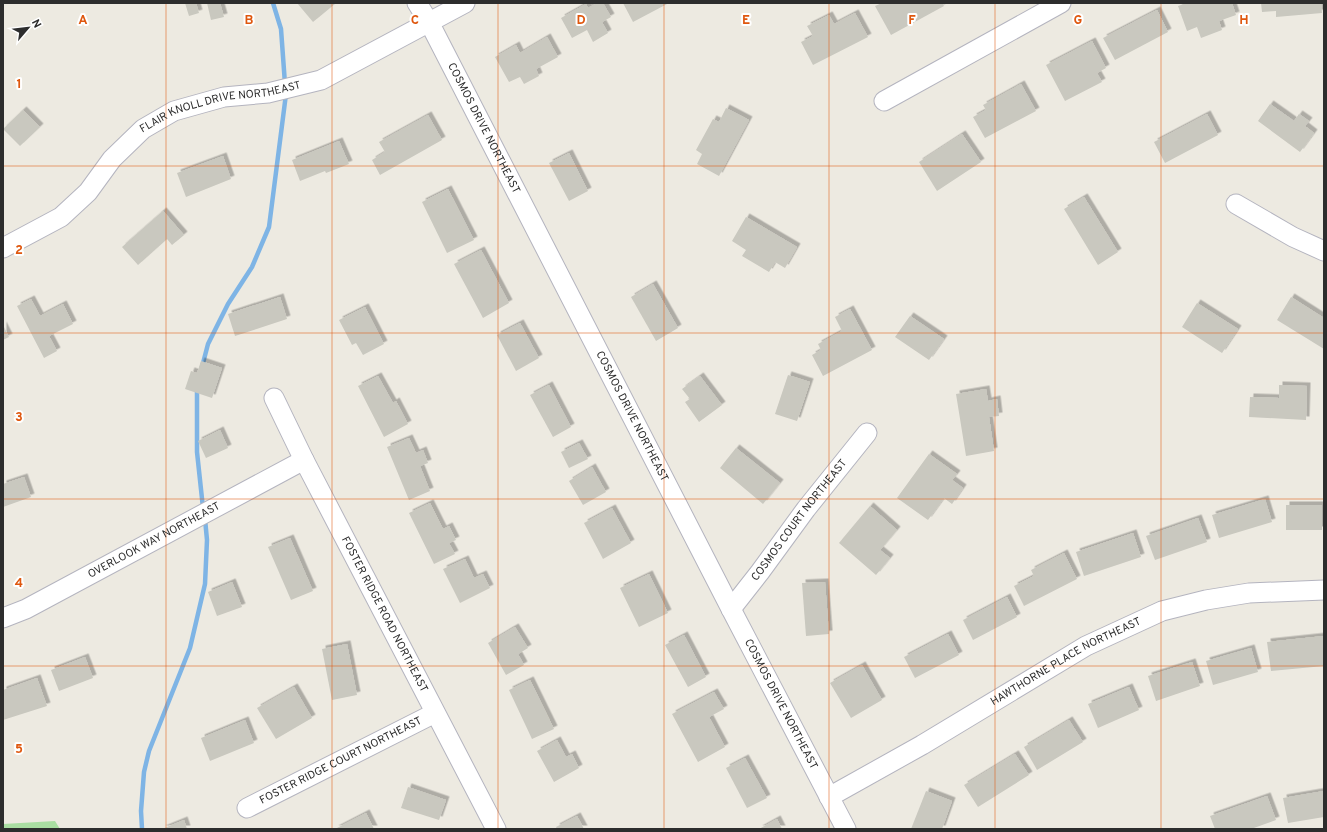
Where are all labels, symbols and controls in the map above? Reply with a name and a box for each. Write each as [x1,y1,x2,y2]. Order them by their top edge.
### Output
north arrow [8,8,48,48]
text: A [78,13,88,29]
text: B [245,13,254,29]
text: C [411,13,419,29]
text: D [576,13,586,29]
text: E [742,13,750,29]
text: F [908,13,916,29]
text: G [1074,13,1083,29]
text: H [1239,13,1249,29]
text: N [28,17,44,31]
street label: COSMOS DRIVE NORTHEAST [444,61,523,196]
text: 1 [16,77,22,93]
street label: FLAIR KNOLL DRIVE NORTHEAST [137,78,302,136]
text: 2 [15,243,23,259]
street label: COSMOS DRIVE NORTHEAST [592,349,671,484]
text: 3 [15,410,23,426]
street label: COSMOS COURT NORTHEAST [749,457,850,584]
street label: OVERLOOK WAY NORTHEAST [85,499,223,582]
street label: FOSTER RIDGE ROAD NORTHEAST [338,534,431,695]
text: 4 [15,576,23,592]
street label: HAWTHORNE PLACE NORTHEAST [988,615,1143,709]
street label: COSMOS DRIVE NORTHEAST [741,637,821,772]
street label: FOSTER RIDGE COURT NORTHEAST [257,714,424,807]
text: 5 [15,742,23,758]

